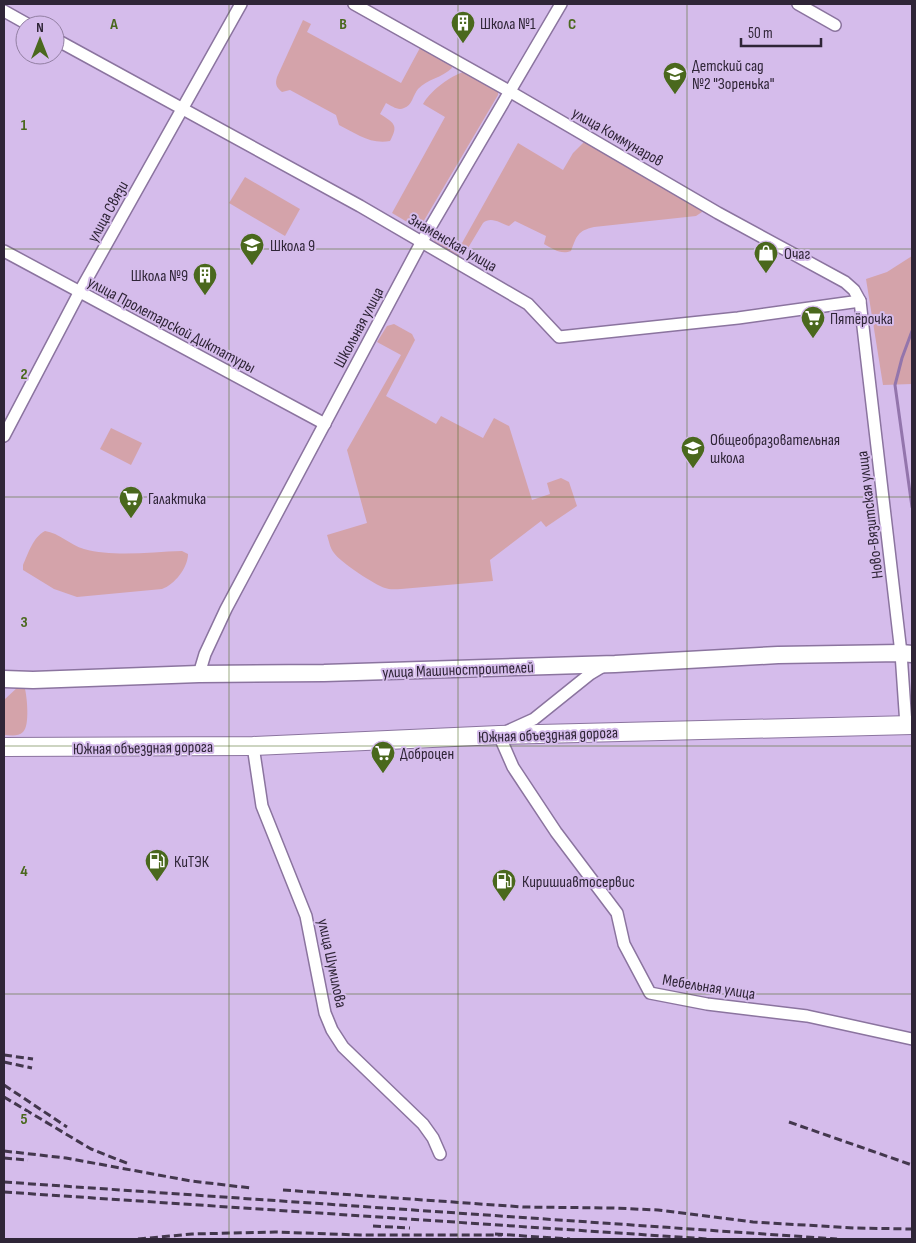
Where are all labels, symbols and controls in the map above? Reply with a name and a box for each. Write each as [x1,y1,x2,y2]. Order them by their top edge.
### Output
building icon: Школа №1 [450,10,476,44]
north arrow [15,15,65,65]
text: A [109,15,118,34]
text: B [339,15,347,34]
place label: Школа №1 [480,15,536,34]
text: C [568,15,576,34]
scale bar [741,15,821,47]
text: N [36,19,44,36]
text: 50 m [748,24,773,43]
place label: Детский сад №2 "Зоренька" [692,57,774,94]
school or university icon: Детский сад №2 "Зоренька" [662,61,688,95]
street label: улица Коммунаров [568,104,666,171]
text: 1 [21,116,28,135]
street label: улица Связи [84,178,133,246]
street label: Знаменская улица [404,210,500,276]
school or university icon: Школа 9 [239,232,265,266]
place label: Школа 9 [270,237,315,256]
shop icon: Очаг [753,240,779,274]
place label: Очаг [784,245,810,264]
building icon: Школа №9 [192,262,218,296]
place label: Школа №9 [131,267,188,286]
street label: улица Пролетарской Диктатуры [84,273,258,378]
street label: Школьная улица [330,284,388,371]
supermarket icon: Пятёрочка [800,305,826,339]
place label: Пятёрочка [830,310,893,329]
text: 2 [20,365,28,384]
place label: Общеобразовательная школа [710,431,840,468]
school or university icon: Общеобразовательная школа [680,435,706,469]
street label: Ново-Вязитская улица [853,450,888,580]
supermarket icon: Галактика [118,485,144,519]
place label: Галактика [148,490,206,509]
text: 3 [20,613,28,632]
street label: улица Машиностроителей [382,658,534,683]
street label: Южная объездная дорога [478,724,618,747]
street label: Южная объездная дорога [73,738,213,759]
supermarket icon: Доброцен [370,740,396,774]
place label: Доброцен [400,745,454,764]
fuel station icon: КиТЭК [144,848,170,882]
place label: КиТЭК [174,853,210,872]
text: 4 [20,862,28,881]
fuel station icon: Киришиавтосервис [491,868,517,902]
place label: Киришиавтосервис [522,873,635,892]
street label: улица Шумилова [313,917,350,1010]
street label: Мебельная улица [661,971,757,1004]
text: 5 [20,1110,28,1129]

